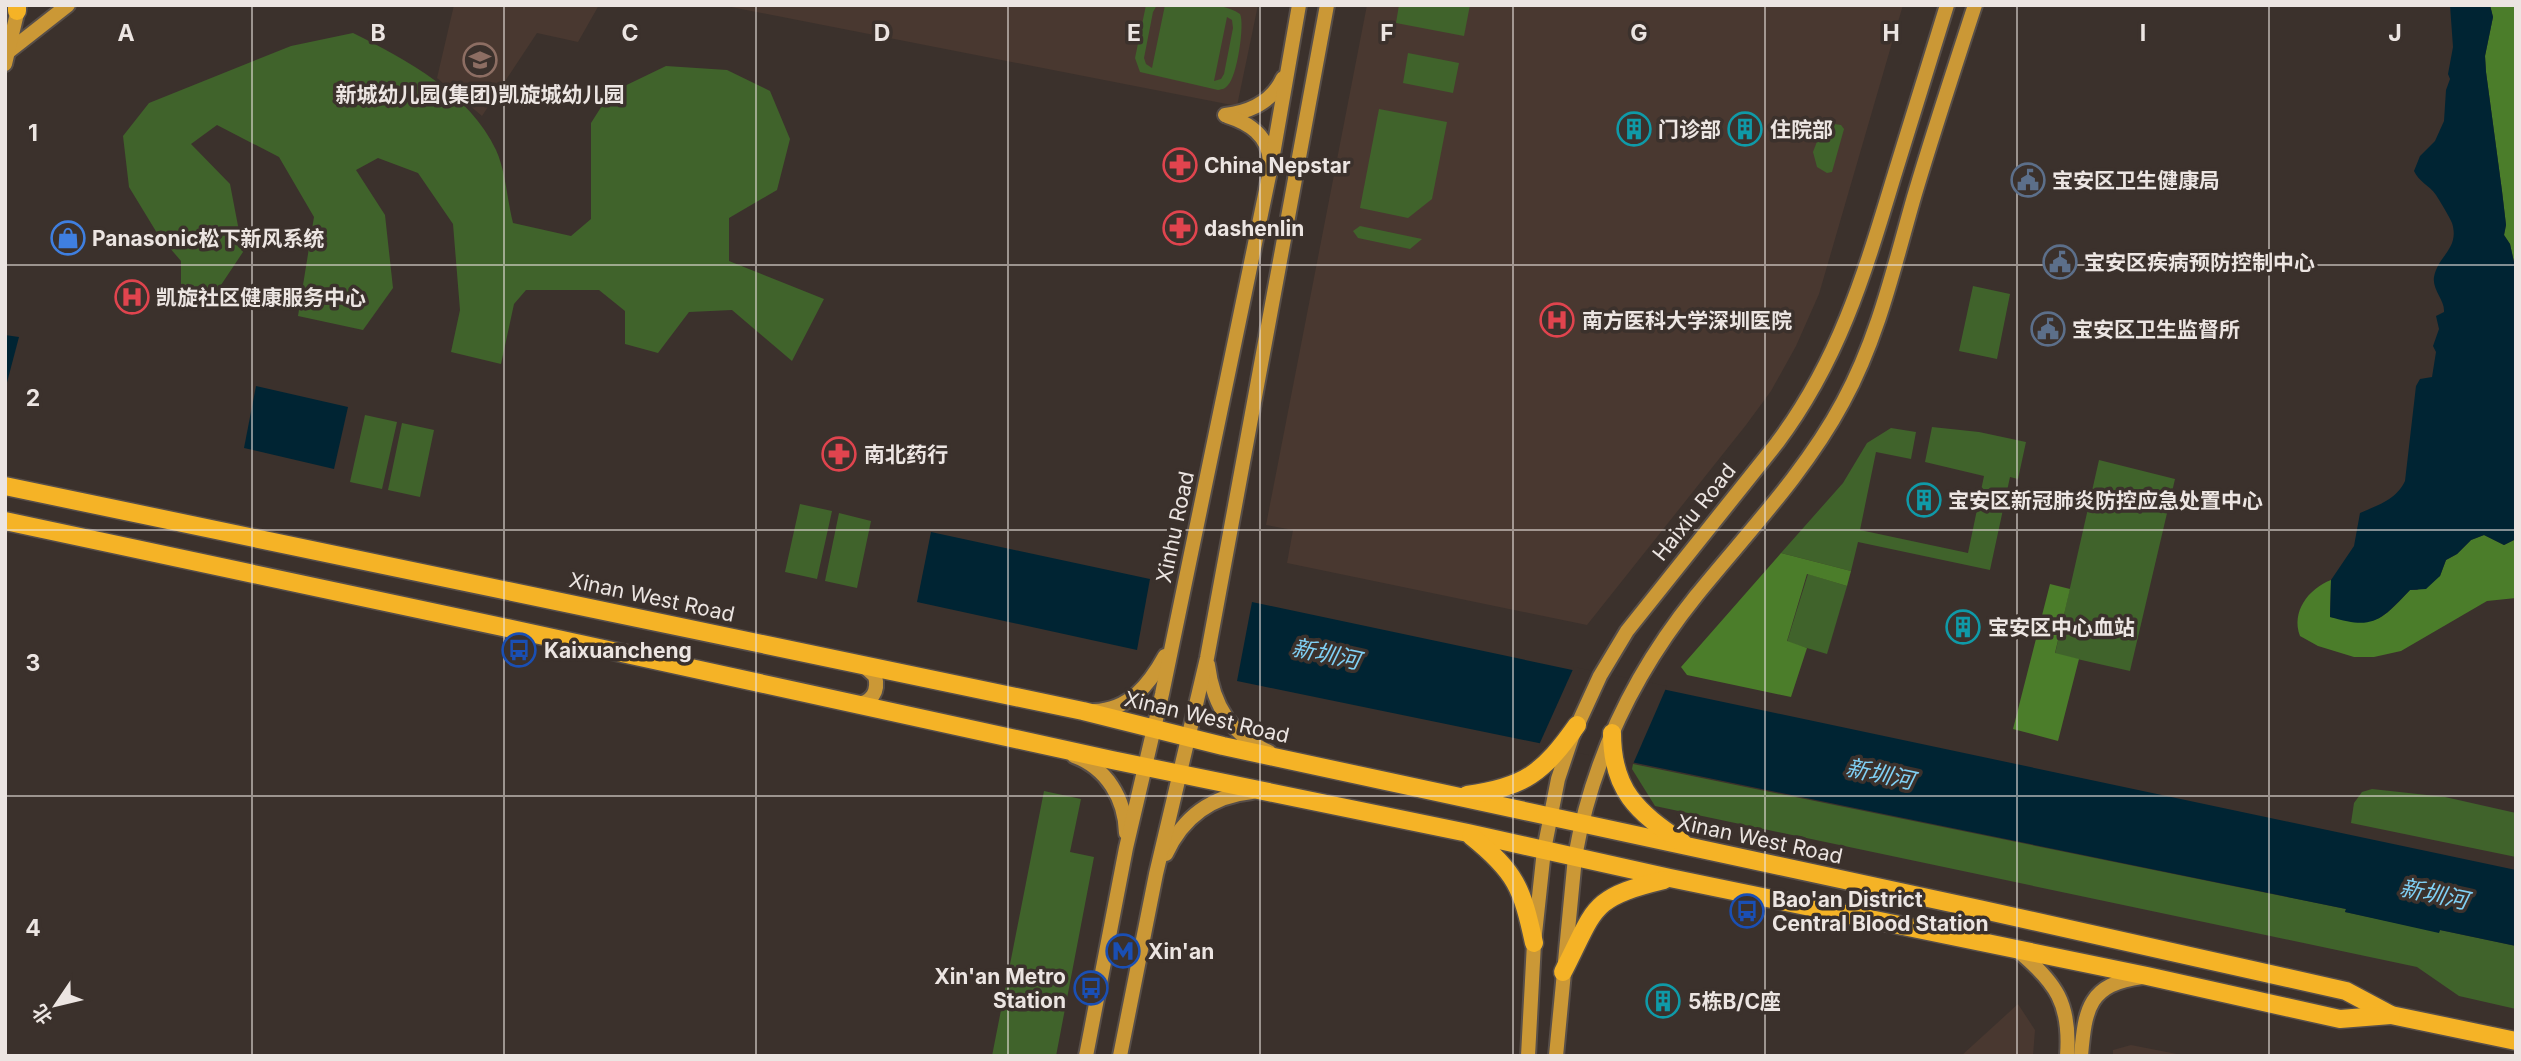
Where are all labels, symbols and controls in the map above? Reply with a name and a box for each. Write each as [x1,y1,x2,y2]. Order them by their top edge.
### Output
text: A [117,19,135,47]
text: B [370,19,386,47]
text: C [621,19,639,47]
text: D [874,19,890,47]
text: E [1127,19,1141,47]
text: F [1380,19,1394,47]
text: G [1630,19,1648,47]
text: H [1882,19,1900,47]
text: I [2140,19,2146,47]
text: J [2388,19,2402,47]
school or university icon: 新城幼儿园(集团)凯旋城幼儿园 [461,41,499,79]
place label: 新城幼儿园(集团)凯旋城幼儿园 [336,82,624,107]
building icon: 门诊部 [1615,110,1653,148]
building icon: 住院部 [1726,110,1764,148]
place label: 门诊部 [1658,117,1721,142]
place label: 住院部 [1770,117,1833,142]
text: 1 [28,119,38,147]
pharmacy icon: China Nepstar [1161,146,1199,184]
place label: China Nepstar [1204,153,1351,178]
public building icon: 宝安区卫生健康局 [2009,161,2047,199]
place label: 宝安区卫生健康局 [2052,168,2220,193]
pharmacy icon: dashenlin [1161,209,1199,247]
place label: dashenlin [1204,216,1304,241]
shop icon: Panasonic松下新风系统 [49,219,87,257]
place label: Panasonic松下新风系统 [92,226,325,251]
public building icon: 宝安区疾病预防控制中心 [2041,243,2079,281]
place label: 宝安区疾病预防控制中心 [2084,250,2315,275]
hospital icon: 凯旋社区健康服务中心 [113,278,151,316]
place label: 凯旋社区健康服务中心 [156,285,366,310]
hospital icon: 南方医科大学深圳医院 [1538,301,1576,339]
place label: 南方医科大学深圳医院 [1582,308,1792,333]
public building icon: 宝安区卫生监督所 [2029,310,2067,348]
place label: 宝安区卫生监督所 [2072,317,2240,342]
text: 2 [26,384,40,412]
pharmacy icon: 南北药行 [820,435,858,473]
place label: 南北药行 [864,442,948,467]
street label: Haixiu Road [1647,458,1741,566]
street label: Xinhu Road [1151,469,1199,585]
building icon: 宝安区新冠肺炎防控应急处置中心 [1905,481,1943,519]
place label: 宝安区新冠肺炎防控应急处置中心 [1948,488,2263,513]
street label: Xinan West Road [567,567,737,627]
building icon: 宝安区中心血站 [1944,608,1982,646]
place label: 宝安区中心血站 [1988,615,2135,640]
bus stop icon: Kaixuancheng [500,631,538,669]
water label: 新圳河 [1289,633,1367,676]
place label: Kaixuancheng [544,638,692,663]
text: 3 [26,649,40,677]
street label: Xinan West Road [1122,686,1292,748]
water label: 新圳河 [1843,753,1921,796]
street label: Xinan West Road [1675,809,1845,869]
water label: 新圳河 [2397,873,2475,916]
place label: Bao'an District Central Blood Station [1772,887,1989,936]
bus stop icon: Bao'an District Central Blood Station [1728,892,1766,930]
text: 4 [25,914,41,942]
metro station icon: Xin'an [1104,932,1142,970]
place label: Xin'an [1148,939,1214,964]
place label: Xin'an Metro Station [934,964,1066,1013]
bus stop icon: Xin'an Metro Station [1072,969,1110,1007]
north arrow [21,970,91,1040]
building icon: 5栋B/C座 [1644,982,1682,1020]
place label: 5栋B/C座 [1688,989,1781,1014]
text: 北 [28,1000,57,1029]

